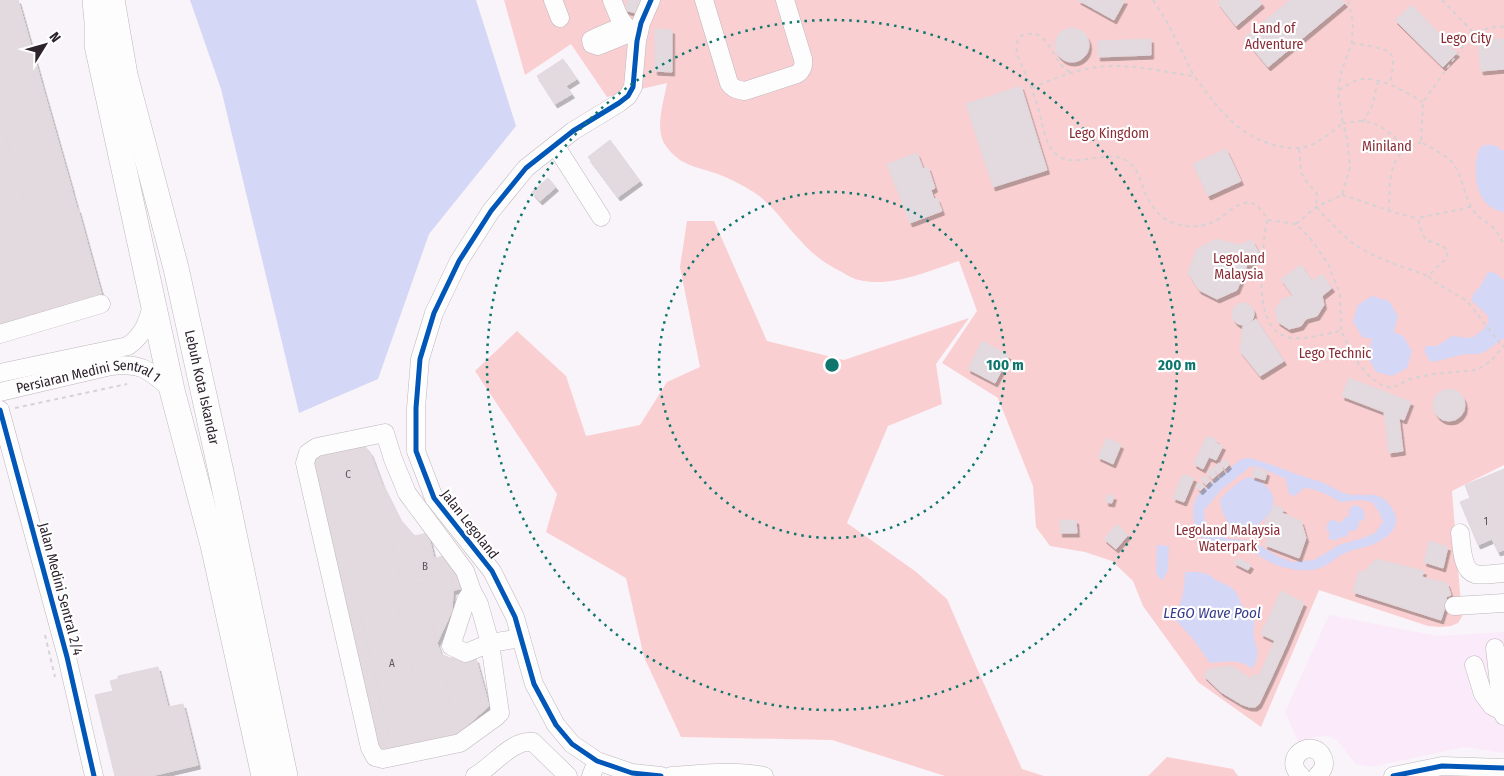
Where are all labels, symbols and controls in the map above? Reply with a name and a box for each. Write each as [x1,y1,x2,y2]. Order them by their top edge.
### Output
north arrow [20,20,70,70]
park label: Land of Adventure [1245,20,1303,53]
text: N [46,29,64,46]
park label: Lego City [1440,30,1492,47]
park label: Lego Kingdom [1069,125,1149,142]
park label: Miniland [1362,138,1412,155]
park label: Legoland Malaysia [1213,250,1265,283]
street label: Lebuh Kota Iskandar [181,328,223,447]
park label: Lego Technic [1299,345,1371,362]
centre of rings [823,356,841,374]
text: 100 m [986,356,1024,374]
text: 200 m [1157,356,1196,374]
street label: Persiaran Medini Sentral 1 [14,357,164,397]
house number: C [345,468,351,481]
street label: Jalan Legoland [437,486,502,562]
house number: 1 [1484,515,1488,528]
street label: Jalan Medini Sentral 2/4 [35,521,86,657]
park label: Legoland Malaysia Waterpark [1176,522,1280,555]
house number: B [422,560,428,573]
water label: LEGO Wave Pool [1163,604,1261,622]
house number: A [389,657,395,670]

